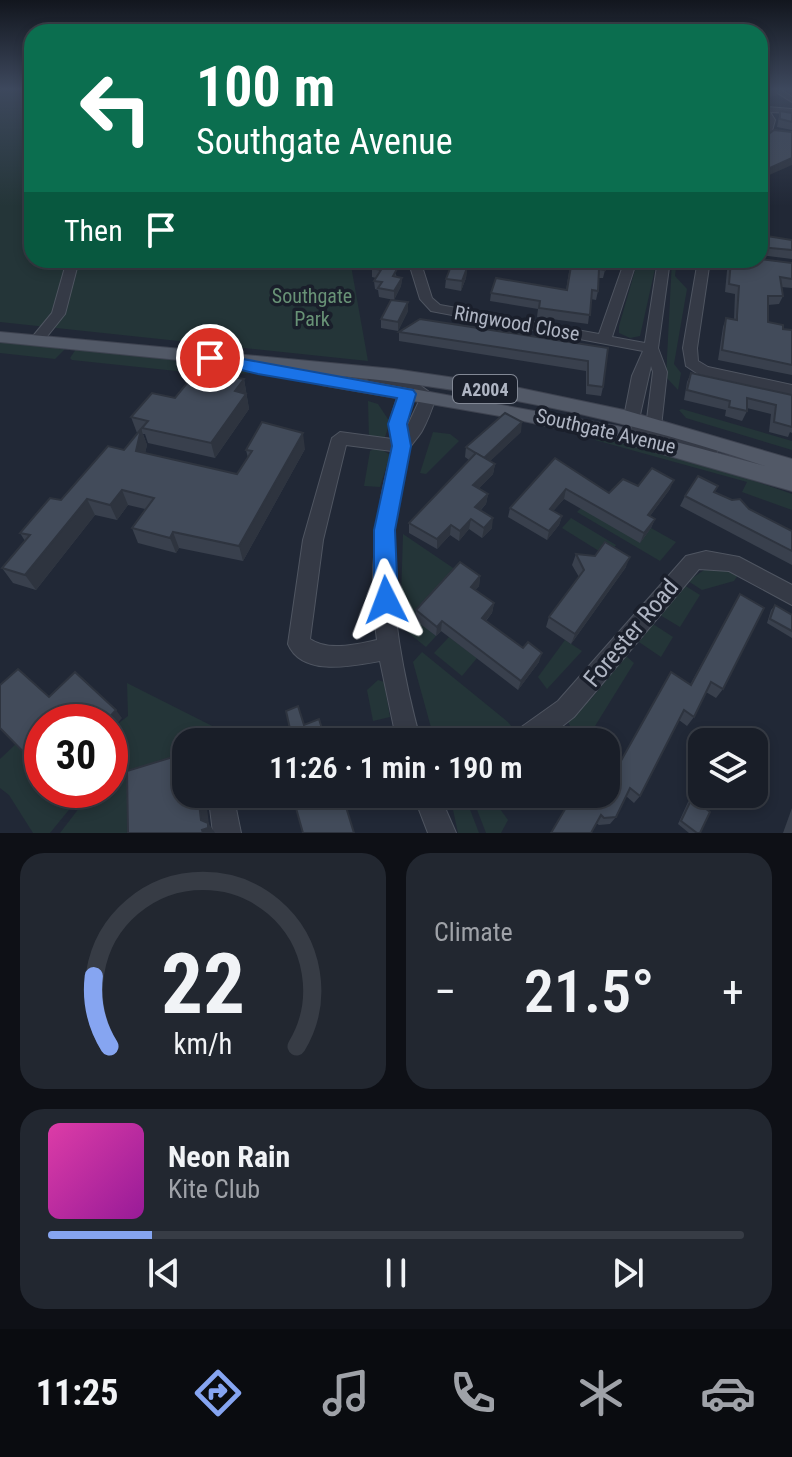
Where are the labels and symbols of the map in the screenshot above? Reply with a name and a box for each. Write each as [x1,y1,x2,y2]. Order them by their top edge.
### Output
park label: Southgate Park [272,284,352,331]
street label: Ringwood Close [452,300,582,346]
pin [176,324,244,392]
road number: A2004 [453,375,517,403]
street label: Southgate Avenue [534,403,678,459]
position arrow [344,558,428,642]
street label: Forester Road [578,573,684,693]
speed limit sign: 30 [24,704,128,808]

